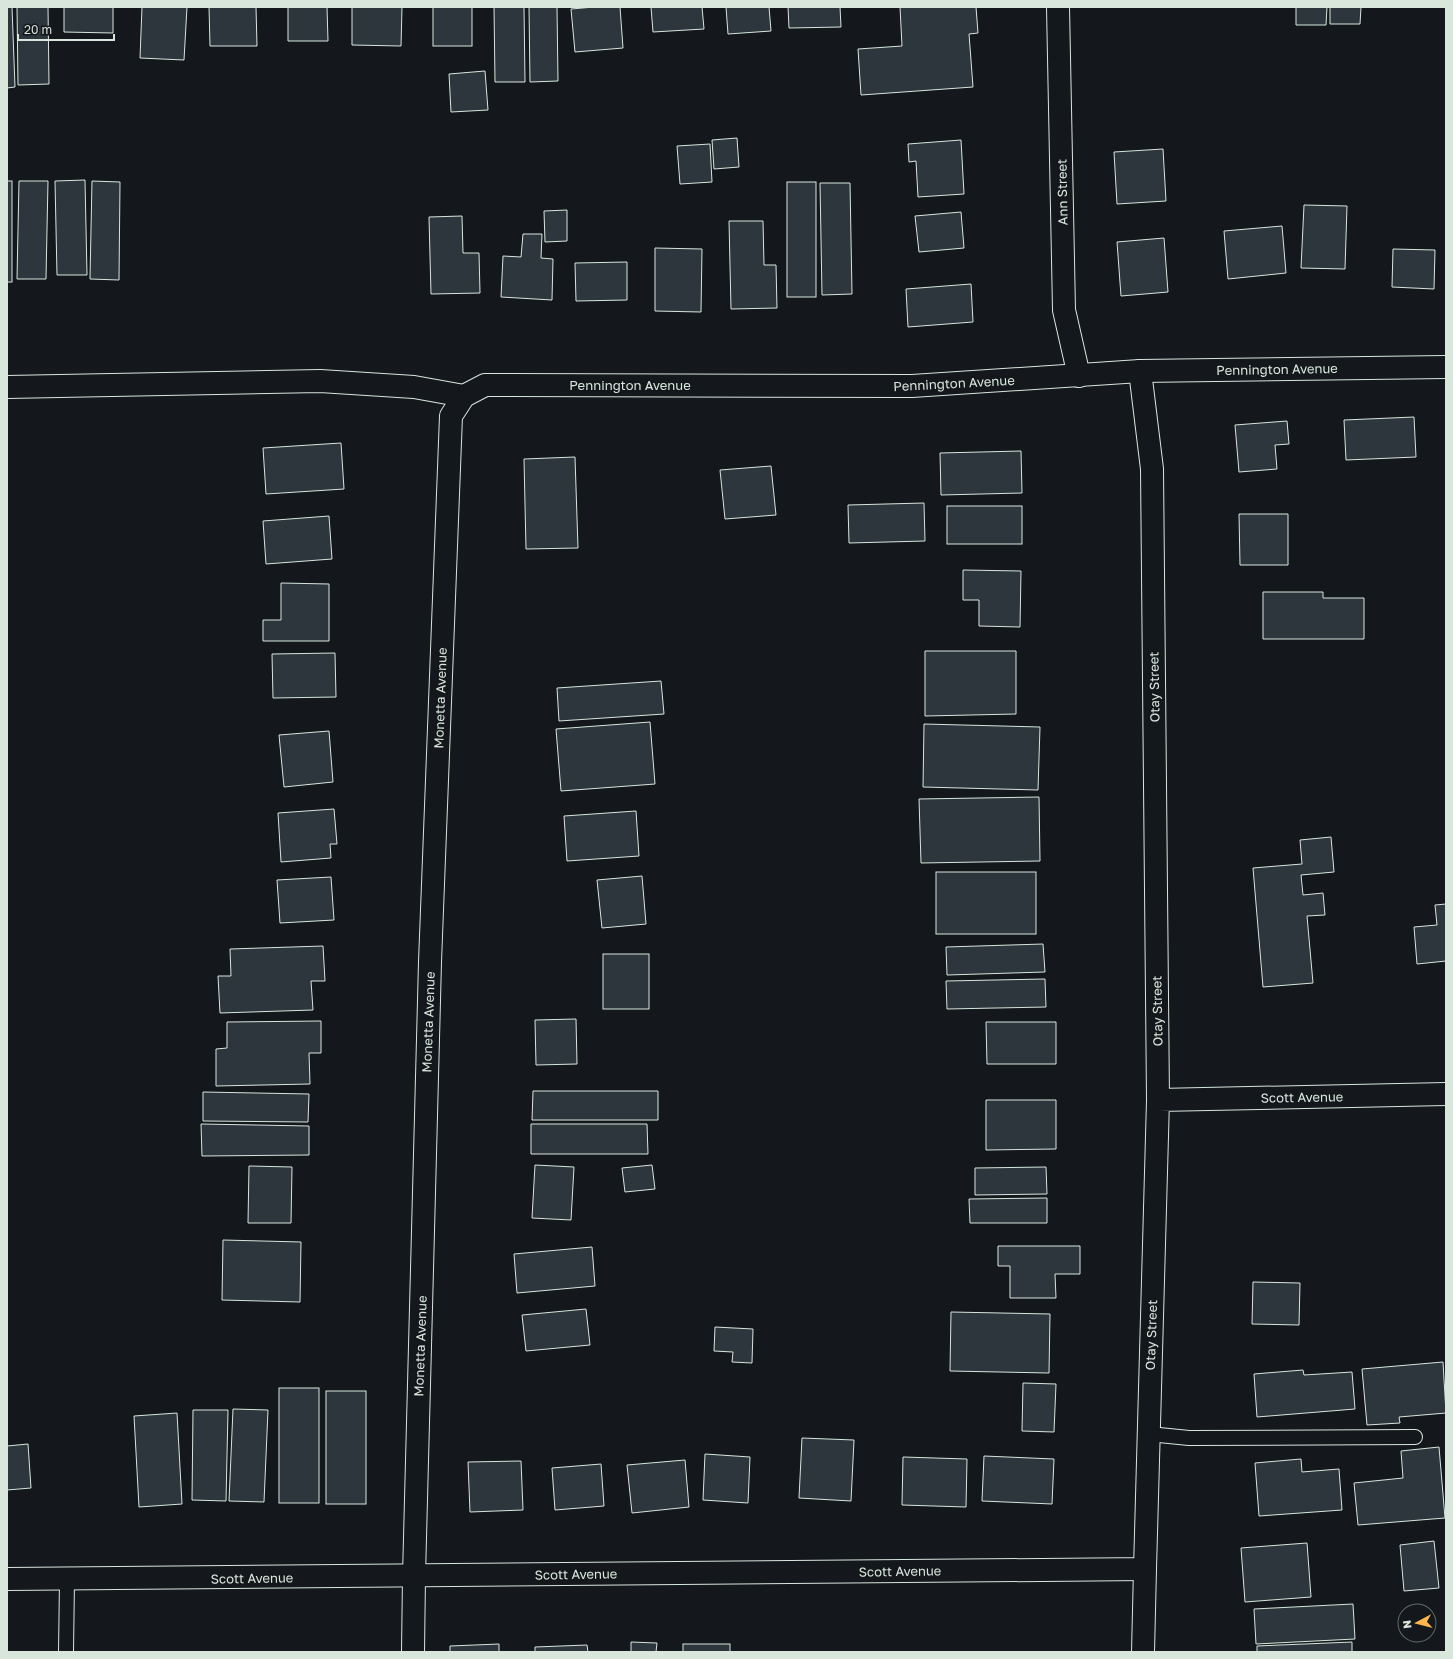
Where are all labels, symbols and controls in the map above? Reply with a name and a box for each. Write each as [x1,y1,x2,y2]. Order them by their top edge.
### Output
scale bar [18,16,114,42]
text: 20 m [24,22,52,37]
street label: Ann Street [1053,159,1071,225]
street label: Pennington Avenue [1216,360,1338,378]
street label: Pennington Avenue [893,372,1015,394]
street label: Pennington Avenue [569,377,691,393]
street label: Monetta Avenue [430,647,450,749]
street label: Otay Street [1145,651,1163,723]
street label: Monetta Avenue [418,971,438,1073]
street label: Otay Street [1148,975,1166,1047]
street label: Scott Avenue [1261,1088,1343,1106]
street label: Monetta Avenue [410,1295,430,1397]
street label: Otay Street [1142,1299,1160,1371]
street label: Scott Avenue [859,1562,941,1580]
street label: Scott Avenue [535,1565,617,1583]
street label: Scott Avenue [211,1569,293,1587]
north arrow [1397,1603,1437,1643]
text: N [1400,1619,1414,1629]

